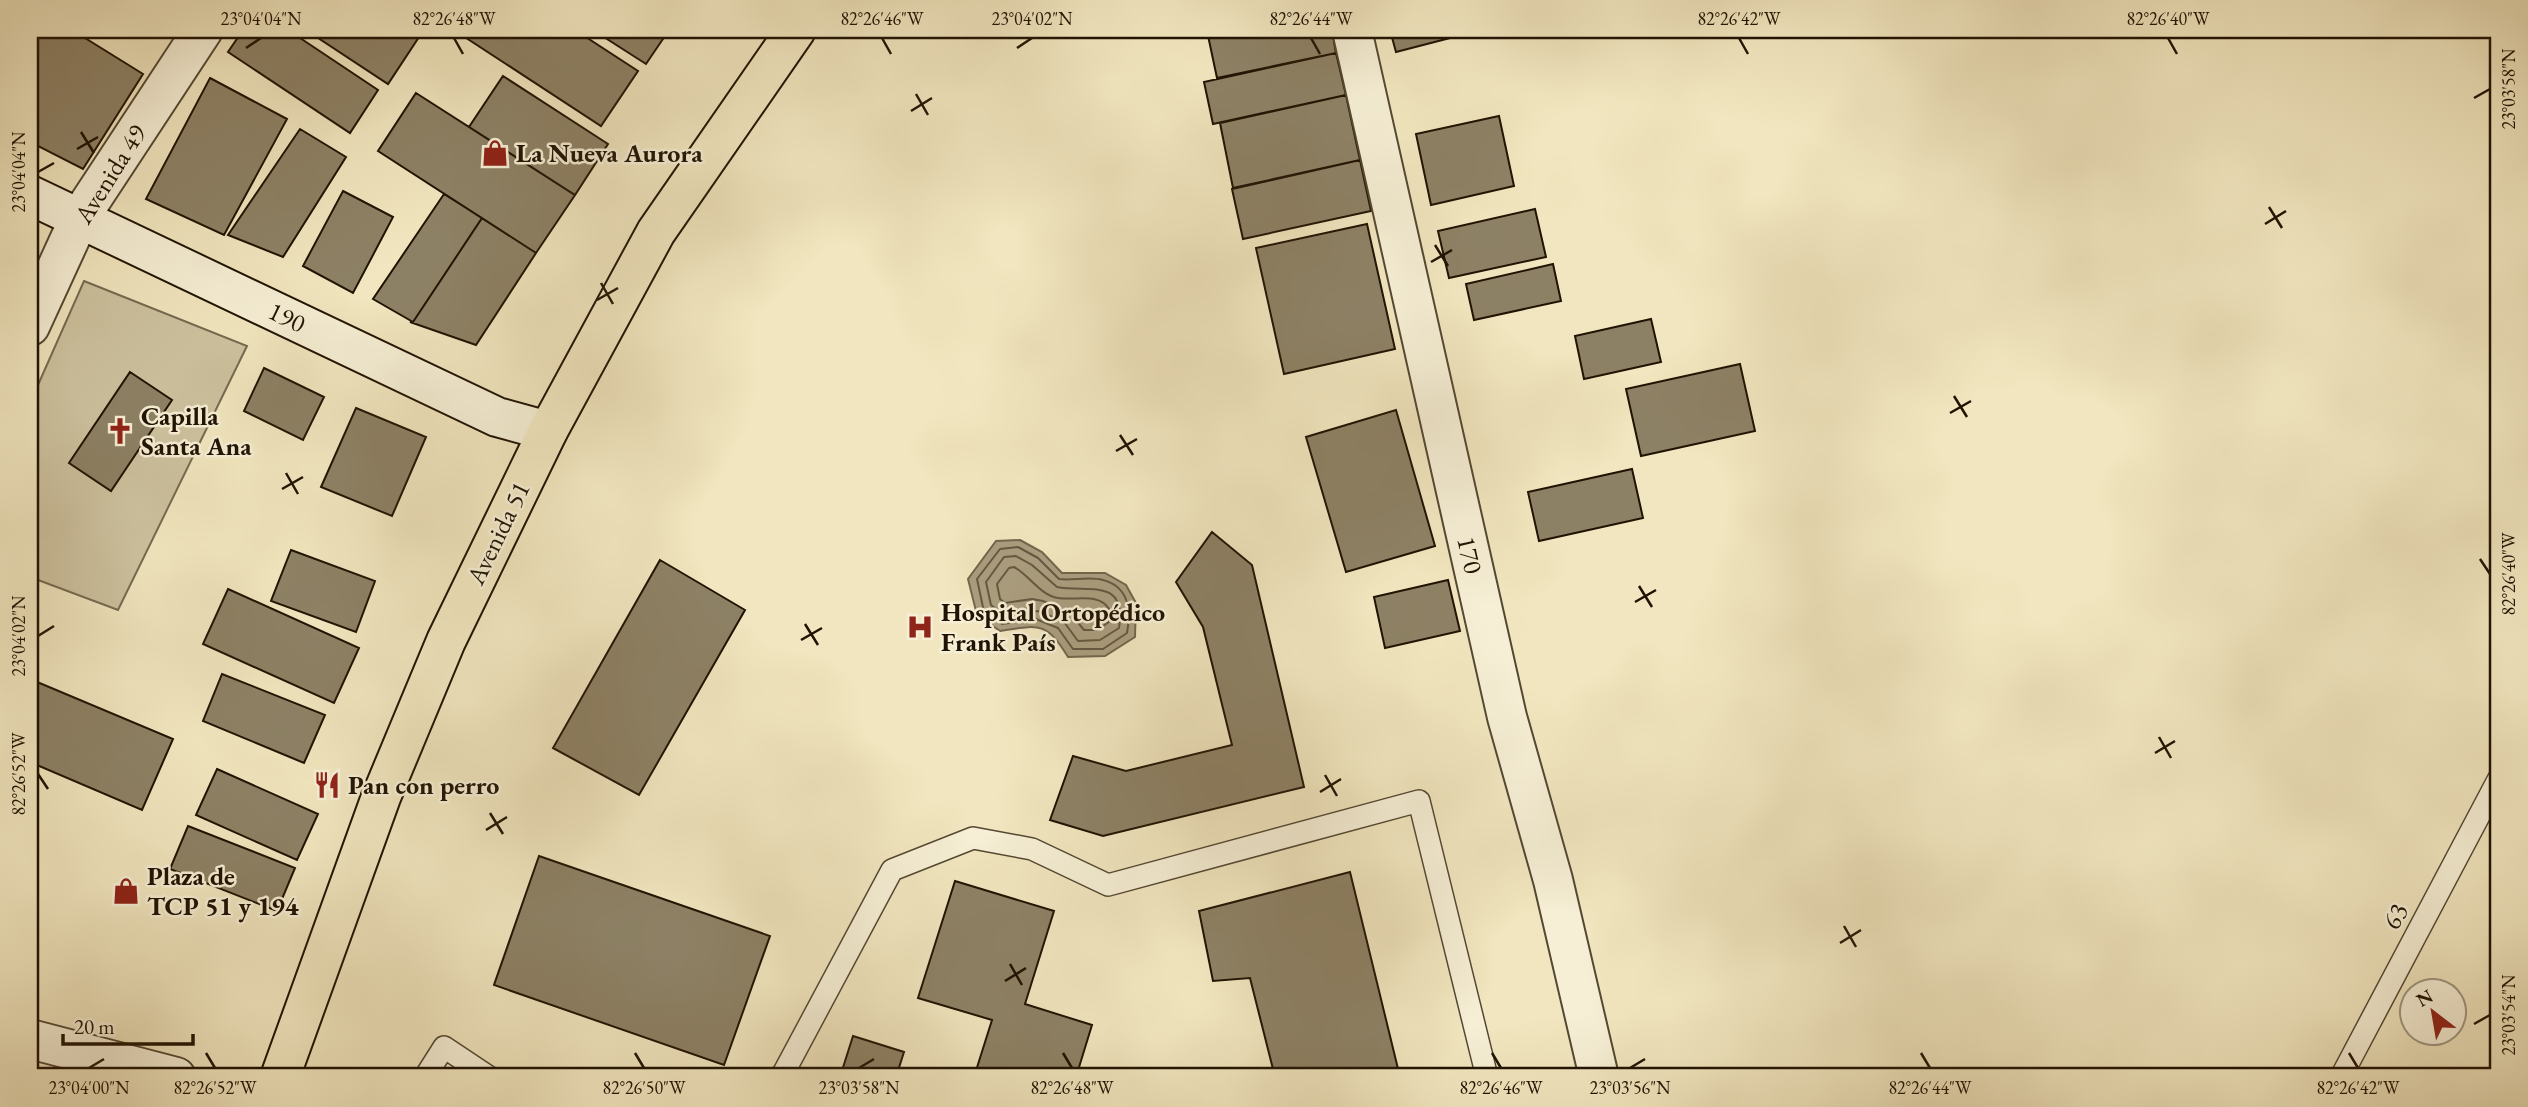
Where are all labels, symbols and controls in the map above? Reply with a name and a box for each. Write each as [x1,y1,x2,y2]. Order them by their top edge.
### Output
text: 23°04'04"N [221,7,302,30]
text: 82°26'48"W [412,7,496,30]
text: 82°26'46"W [840,7,924,30]
text: 23°04'02"N [992,7,1073,30]
text: 82°26'44"W [1269,7,1353,30]
text: 82°26'42"W [1697,7,1781,30]
text: 82°26'40"W [2126,7,2210,30]
text: 23°03'58"N [2497,48,2520,129]
street label: Avenida 49 [66,118,154,231]
text: 23°04'04"N [7,131,30,212]
place label: La Nueva Aurora [516,136,703,170]
shop icon: La Nueva Aurora [480,138,510,168]
street label: 190 [263,294,311,340]
place label: Capilla Santa Ana [141,399,252,463]
church icon: Capilla Santa Ana [105,416,135,446]
street label: Avenida 51 [458,476,538,591]
text: 82°26'40"W [2497,532,2520,616]
street label: 170 [1449,533,1491,577]
text: 23°04'02"N [7,595,30,676]
place label: Hospital Ortopédico Frank País [941,595,1165,659]
hospital icon: Hospital Ortopédico Frank País [905,612,935,642]
text: 82°26'52"W [7,732,30,816]
place label: Pan con perro [348,768,499,802]
restaurant icon: Pan con perro [312,770,342,800]
place label: Plaza de TCP 51 y 194 [147,859,299,923]
shop icon: Plaza de TCP 51 y 194 [111,876,141,906]
street label: 63 [2374,897,2416,935]
text: 23°03'54"N [2497,974,2520,1055]
north arrow [2398,978,2468,1048]
text: N [2411,983,2438,1013]
scale bar [63,1002,192,1046]
text: 20 m [74,1013,115,1040]
text: 23°04'00"N [49,1076,130,1099]
text: 82°26'52"W [173,1076,257,1099]
text: 82°26'50"W [602,1076,686,1099]
text: 23°03'58"N [819,1076,900,1099]
text: 82°26'48"W [1030,1076,1114,1099]
text: 82°26'46"W [1459,1076,1543,1099]
text: 23°03'56"N [1590,1076,1671,1099]
text: 82°26'44"W [1888,1076,1972,1099]
text: 82°26'42"W [2316,1076,2400,1099]

